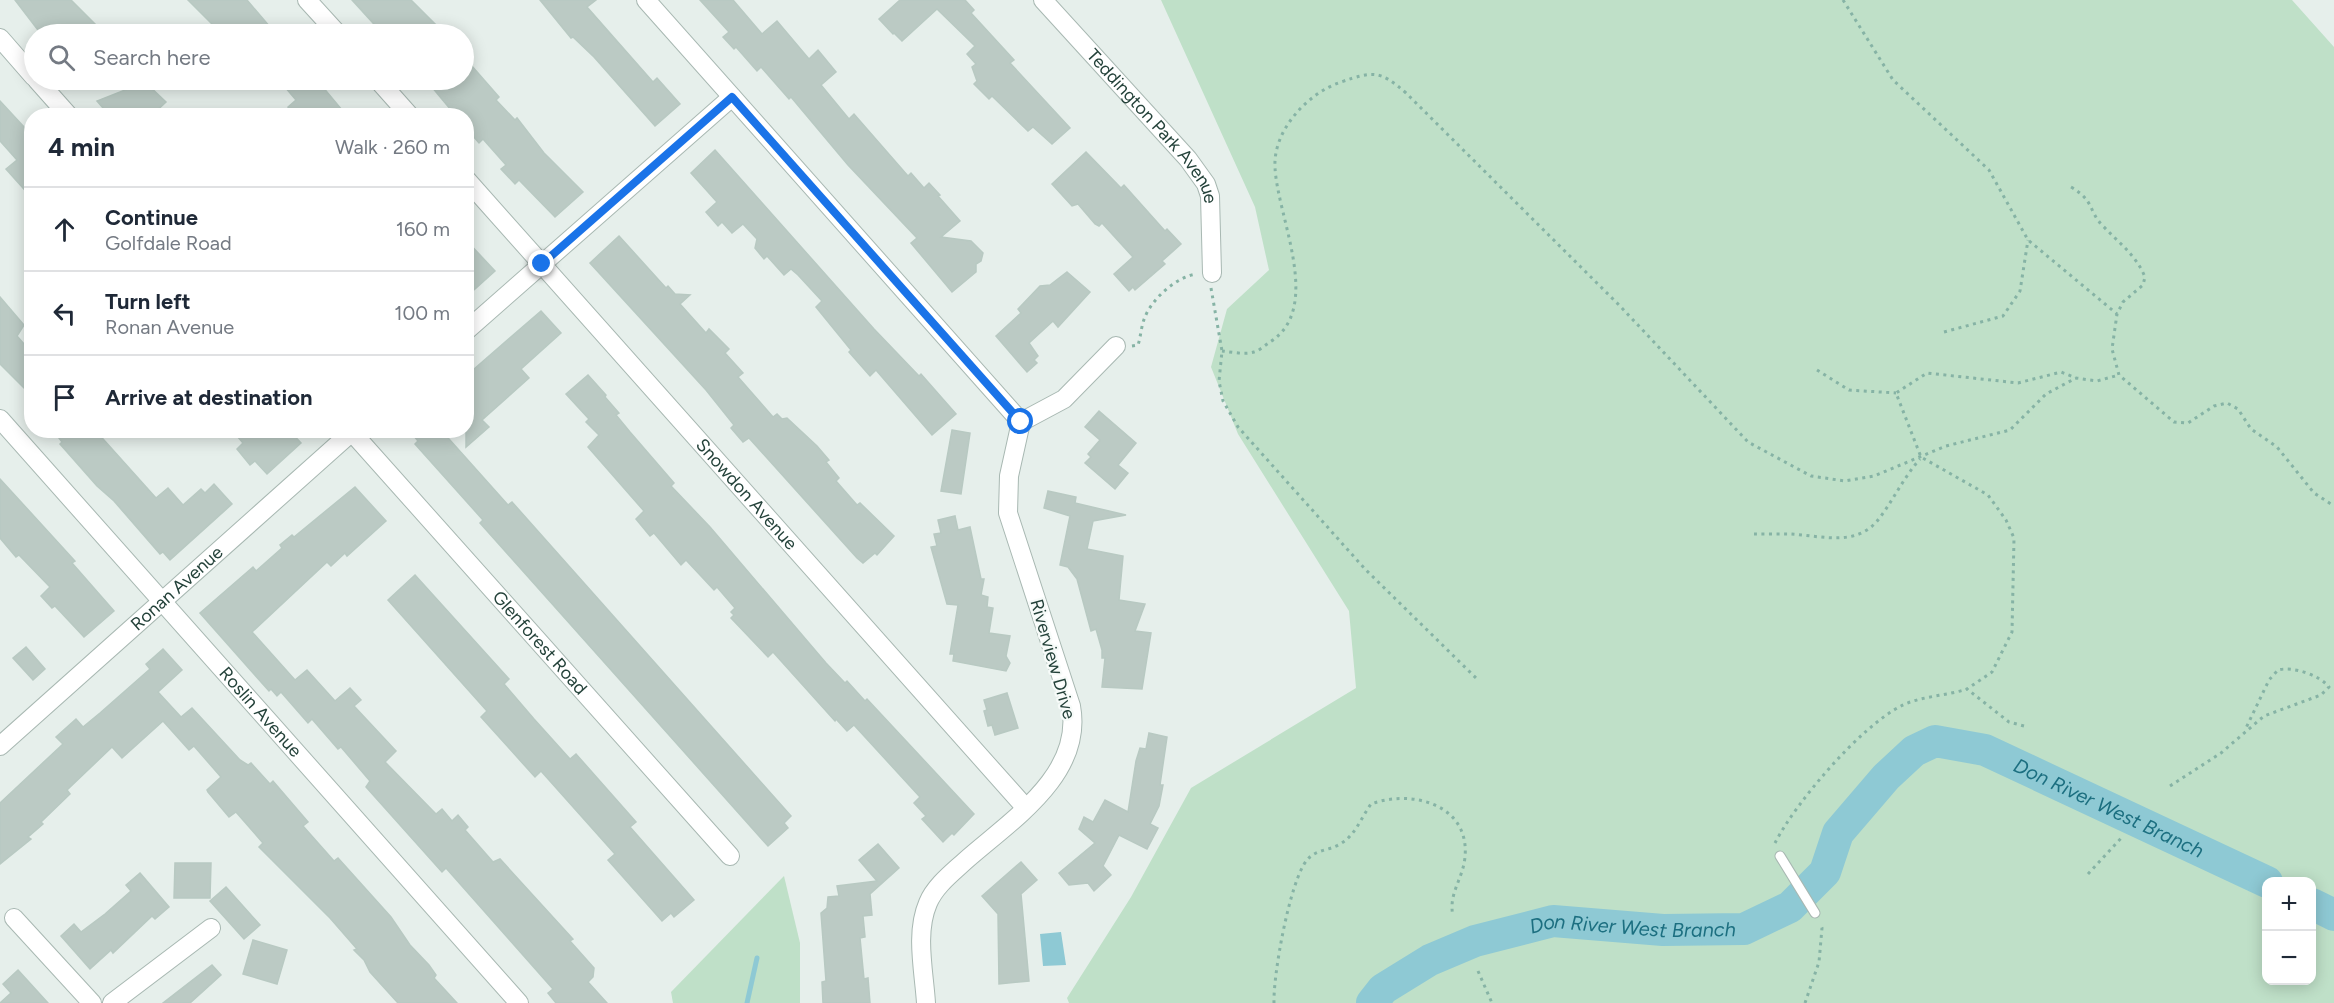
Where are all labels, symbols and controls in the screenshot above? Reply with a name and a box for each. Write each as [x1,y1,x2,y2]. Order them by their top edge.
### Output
search box [24,24,474,90]
icon: search [45,41,78,74]
text: Search here [93,44,211,71]
street label: Teddington Park Avenue [1082,44,1221,204]
text: 4 min [48,131,115,163]
text: Walk · 260 m [335,135,450,159]
text: Continue [105,204,198,231]
icon: ahead [48,213,81,246]
text: 160 m [396,217,450,241]
text: Golfdale Road [105,231,232,255]
route end [528,250,554,276]
text: Turn left [105,288,191,315]
icon: left [48,297,81,330]
text: 100 m [394,301,450,325]
text: Ronan Avenue [105,315,234,339]
icon: arrive [48,381,81,414]
text: Arrive at destination [105,384,313,411]
route start [1007,408,1033,434]
street label: Snowdon Avenue [691,434,802,555]
street label: Ronan Avenue [126,541,228,635]
street label: Glenforest Road [488,586,592,699]
street label: Riverview Drive [1025,596,1081,722]
street label: Roslin Avenue [214,662,306,762]
water label: Don River West Branch [2010,753,2208,863]
map controls [2262,877,2316,985]
button: + [2262,877,2316,931]
water label: Don River West Branch [1527,909,1736,942]
button: − [2262,931,2316,985]

